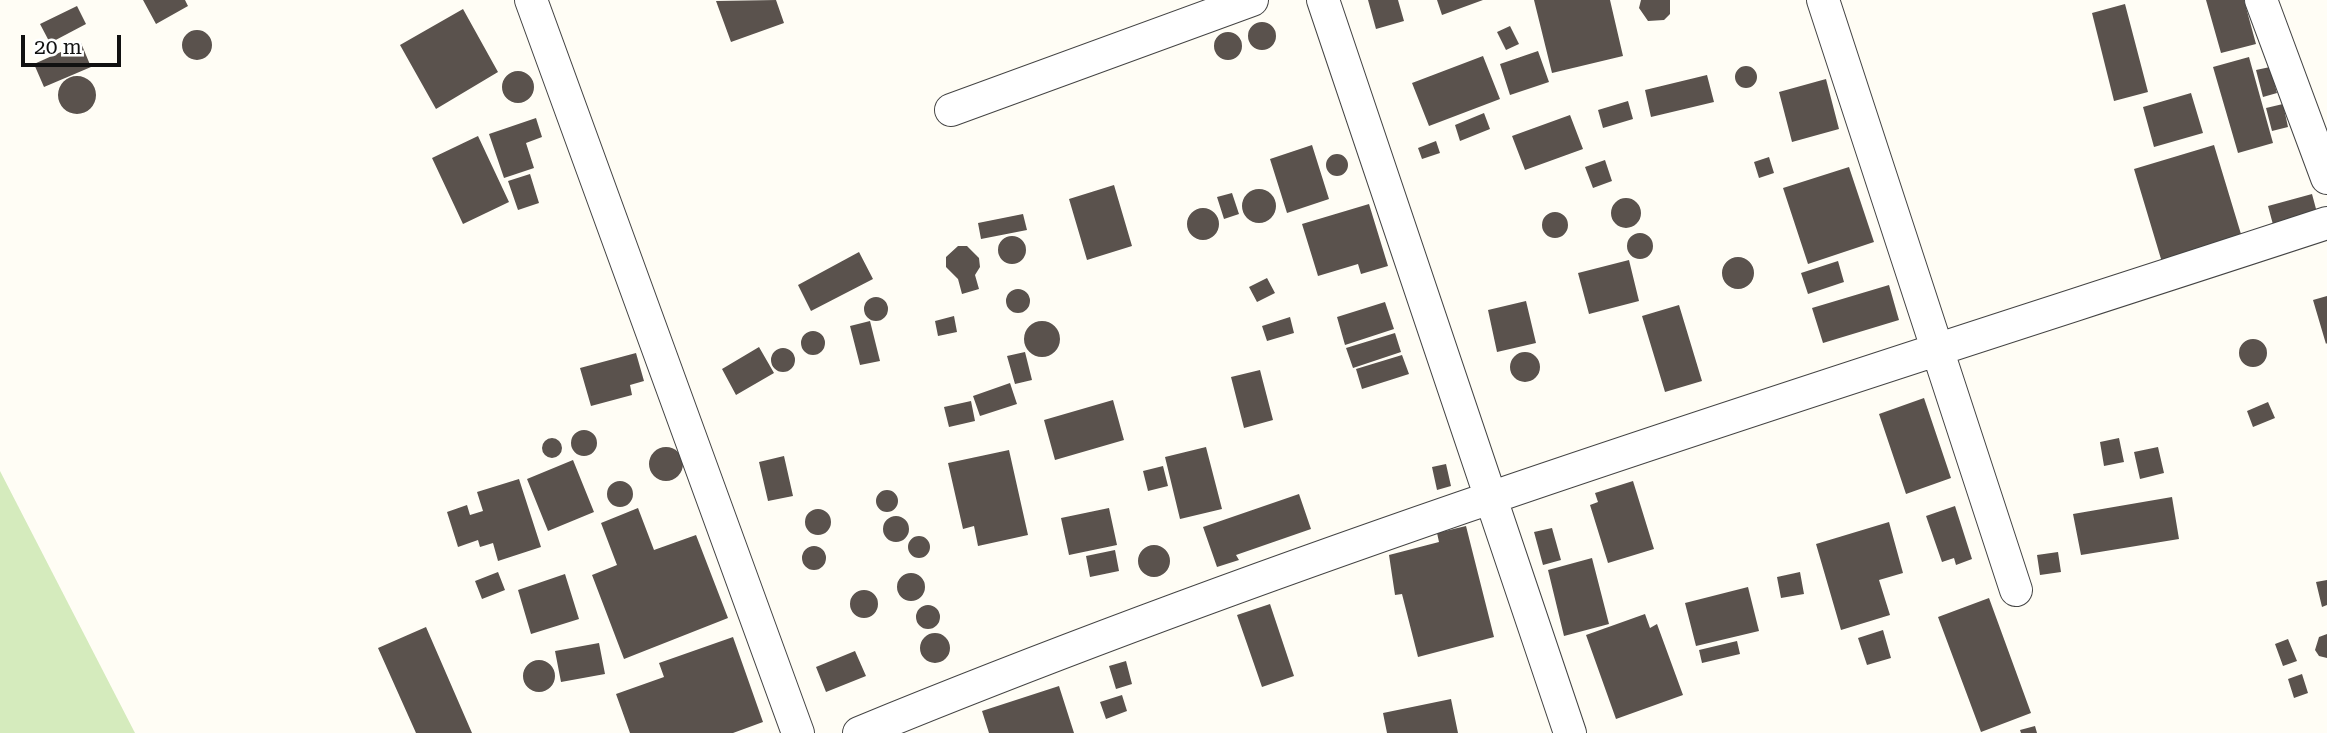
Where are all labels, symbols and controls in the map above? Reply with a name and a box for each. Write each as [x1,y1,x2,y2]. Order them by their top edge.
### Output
scale bar [24,21,124,65]
text: 20 m [34,35,82,59]

